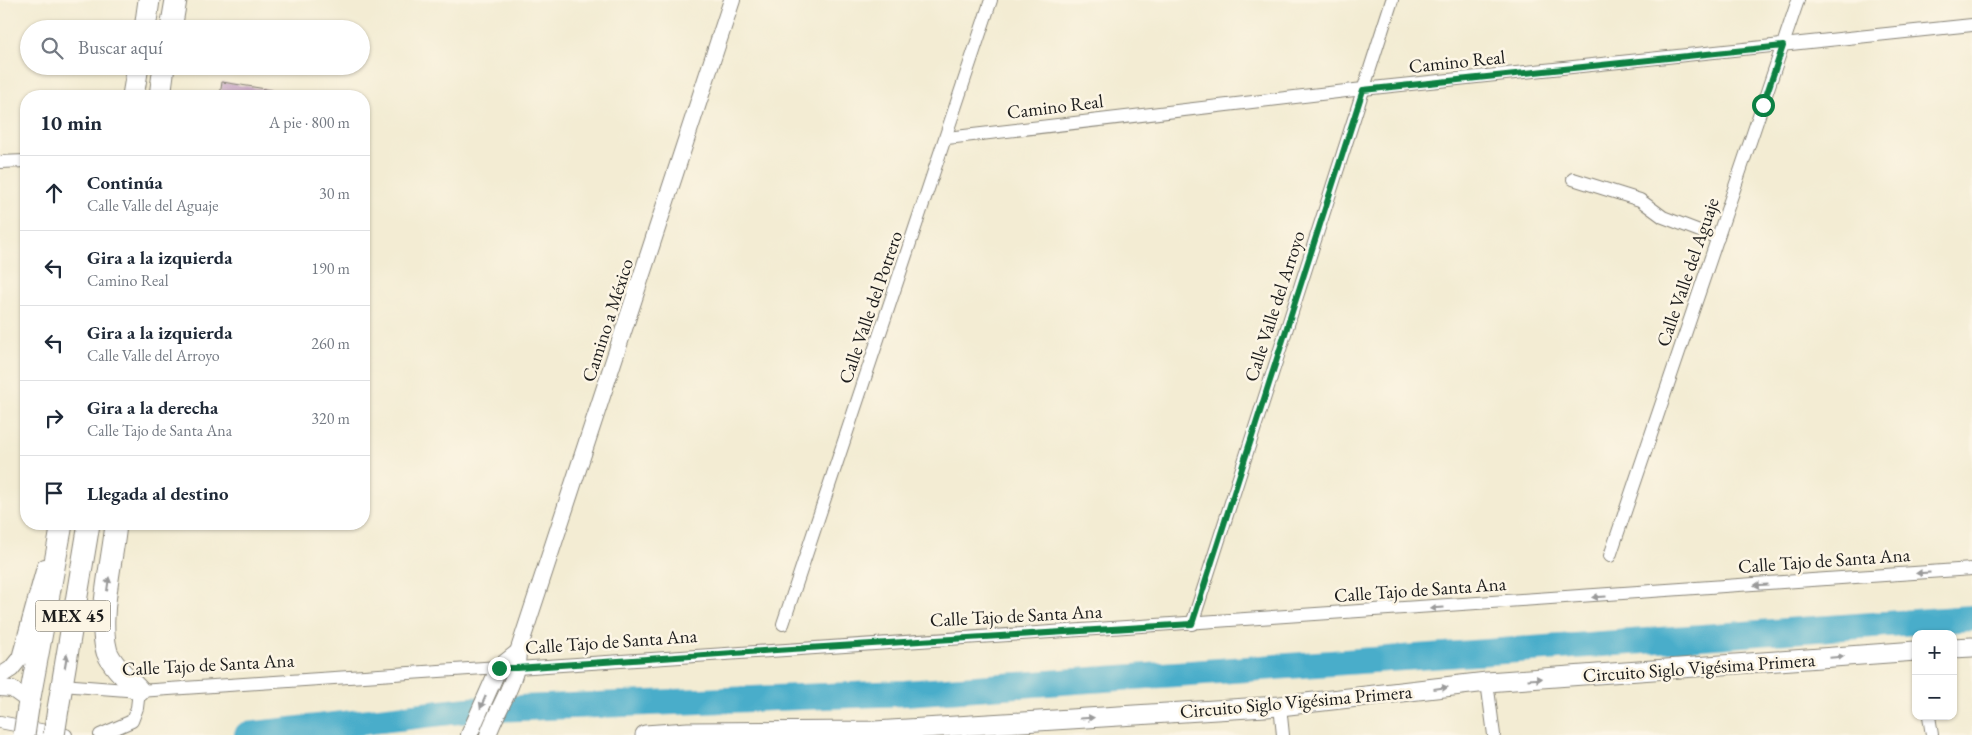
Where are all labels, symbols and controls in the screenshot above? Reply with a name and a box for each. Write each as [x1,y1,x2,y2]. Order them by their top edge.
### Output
search box [20,20,370,75]
icon: search [38,34,66,62]
text: Buscar aquí [78,35,163,60]
street label: Camino Real [1408,44,1507,79]
street label: Camino Real [1005,88,1105,125]
route start [1752,94,1775,117]
text: 10 min [40,109,102,136]
text: A pie · 800 m [269,112,350,133]
text: Continúa [87,170,163,195]
icon: ahead [40,179,68,207]
text: 30 m [319,183,350,204]
street label: Calle Valle del Aguaje [1650,194,1725,350]
text: Calle Valle del Aguaje [87,195,218,216]
street label: Calle Valle del Potrero [833,227,908,387]
street label: Calle Valle del Arroyo [1238,227,1311,385]
text: Gira a la izquierda [87,245,233,270]
icon: left [40,254,68,282]
street label: Camino a México [576,255,639,385]
text: 190 m [311,258,350,279]
text: Camino Real [87,270,169,291]
text: Gira a la izquierda [87,320,233,345]
icon: left [40,329,68,357]
text: 260 m [311,333,350,354]
text: Calle Valle del Arroyo [87,345,220,366]
text: Gira a la derecha [87,395,218,420]
icon: right [40,404,68,432]
text: 320 m [311,408,350,429]
text: Calle Tajo de Santa Ana [87,420,232,441]
icon: arrive [40,479,68,507]
text: Llegada al destino [87,481,229,506]
street label: Calle Tajo de Santa Ana [1737,542,1911,579]
one-way arrow [1915,569,1931,577]
street label: Calle Tajo de Santa Ana [1333,571,1507,608]
one-way arrow [105,576,113,592]
one-way arrow [1753,581,1769,589]
one-way arrow [1591,594,1607,602]
street label: Calle Tajo de Santa Ana [929,598,1103,632]
road number: MEX 45 [36,600,110,632]
one-way arrow [1429,604,1445,612]
street label: Calle Tajo de Santa Ana [524,623,698,660]
map controls [1912,630,1957,720]
button: + [1912,630,1957,675]
street label: Calle Tajo de Santa Ana [121,647,295,681]
street label: Circuito Siglo Vigésima Primera [1582,647,1816,688]
one-way arrow [62,653,70,669]
one-way arrow [1829,653,1845,661]
route end [488,657,511,680]
one-way arrow [1528,674,1544,682]
button: − [1912,675,1957,720]
street label: Circuito Siglo Vigésima Primera [1179,679,1414,724]
one-way arrow [1433,684,1449,692]
one-way arrow [479,695,487,710]
one-way arrow [1079,714,1095,722]

